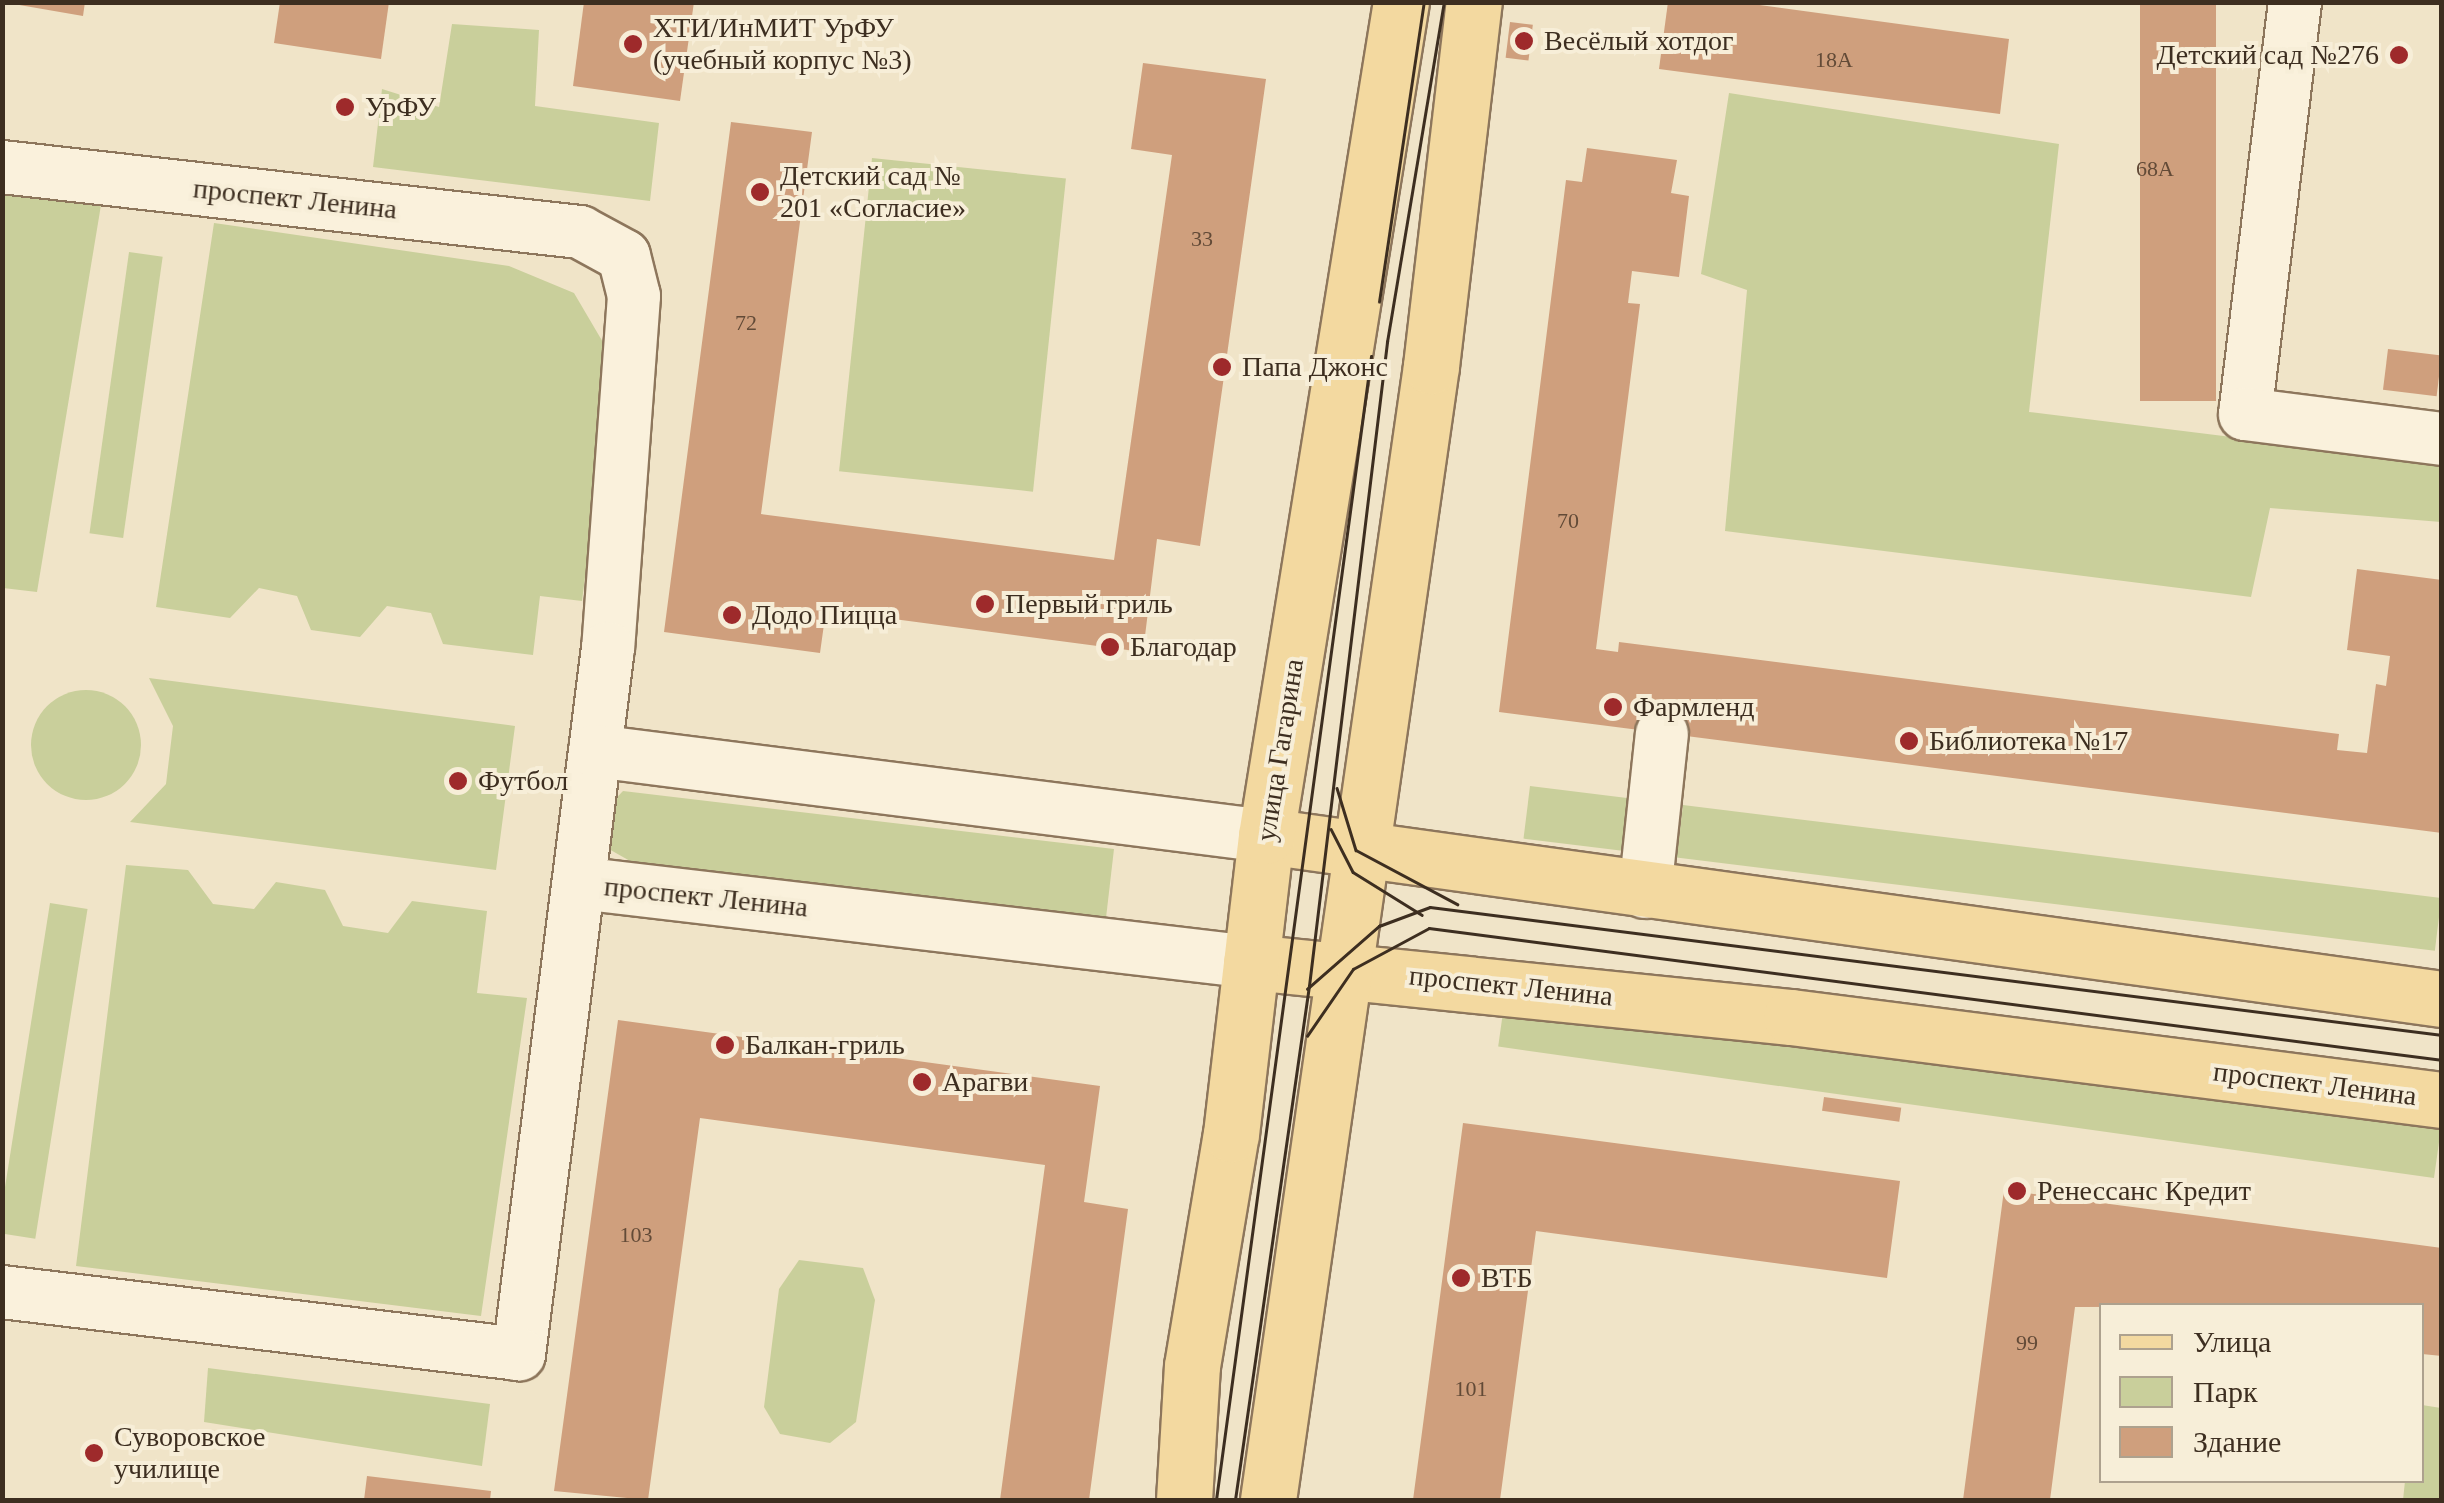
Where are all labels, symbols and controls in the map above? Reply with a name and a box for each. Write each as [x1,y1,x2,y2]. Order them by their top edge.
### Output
place label: ХТИ/ИнМИТ УрФУ (учебный корпус №3) [653,11,911,77]
place label: Весёлый хотдог [1544,24,1734,58]
marker: Весёлый хотдог [1513,30,1535,52]
marker: ХТИ/ИнМИТ УрФУ (учебный корпус №3) [622,33,644,55]
place label: Детский сад №276 [2156,38,2379,72]
marker: Детский сад №276 [2388,44,2410,66]
house number: 18А [1815,47,1853,73]
place label: УрФУ [365,90,436,124]
marker: УрФУ [334,96,356,118]
house number: 68А [2136,156,2174,182]
place label: Детский сад № 201 «Согласие» [780,159,966,225]
street label: проспект Ленина [192,172,398,226]
marker: Детский сад № 201 «Согласие» [749,181,771,203]
house number: 33 [1191,226,1213,252]
house number: 72 [735,310,757,336]
place label: Папа Джонс [1242,350,1388,384]
marker: Папа Джонс [1211,356,1233,378]
house number: 70 [1557,508,1579,534]
place label: Первый гриль [1005,587,1173,621]
marker: Первый гриль [974,593,996,615]
place label: Додо Пицца [752,598,897,632]
marker: Додо Пицца [721,604,743,626]
place label: Благодар [1130,630,1237,664]
marker: Благодар [1099,636,1121,658]
street label: улица Гагарина [1249,656,1311,844]
place label: Фармленд [1633,690,1754,724]
marker: Фармленд [1602,696,1624,718]
place label: Библиотека №17 [1929,724,2128,758]
marker: Библиотека №17 [1898,730,1920,752]
place label: Футбол [478,764,568,798]
marker: Футбол [447,770,469,792]
street label: проспект Ленина [603,870,809,924]
street label: проспект Ленина [1408,959,1614,1013]
place label: Балкан-гриль [745,1028,905,1062]
marker: Балкан-гриль [714,1034,736,1056]
street label: проспект Ленина [2211,1055,2419,1113]
place label: Арагви [942,1065,1028,1099]
marker: Арагви [911,1071,933,1093]
place label: Ренессанс Кредит [2037,1174,2251,1208]
marker: Ренессанс Кредит [2006,1180,2028,1202]
house number: 103 [620,1222,652,1248]
place label: ВТБ [1481,1261,1532,1295]
marker: ВТБ [1450,1267,1472,1289]
legend [2099,1303,2424,1483]
text: Улица [2193,1325,2271,1358]
house number: 99 [2016,1330,2038,1356]
text: Парк [2193,1375,2258,1408]
house number: 101 [1454,1376,1488,1402]
place label: Суворовское училище [114,1420,265,1486]
text: Здание [2193,1425,2281,1458]
marker: Суворовское училище [83,1442,105,1464]

